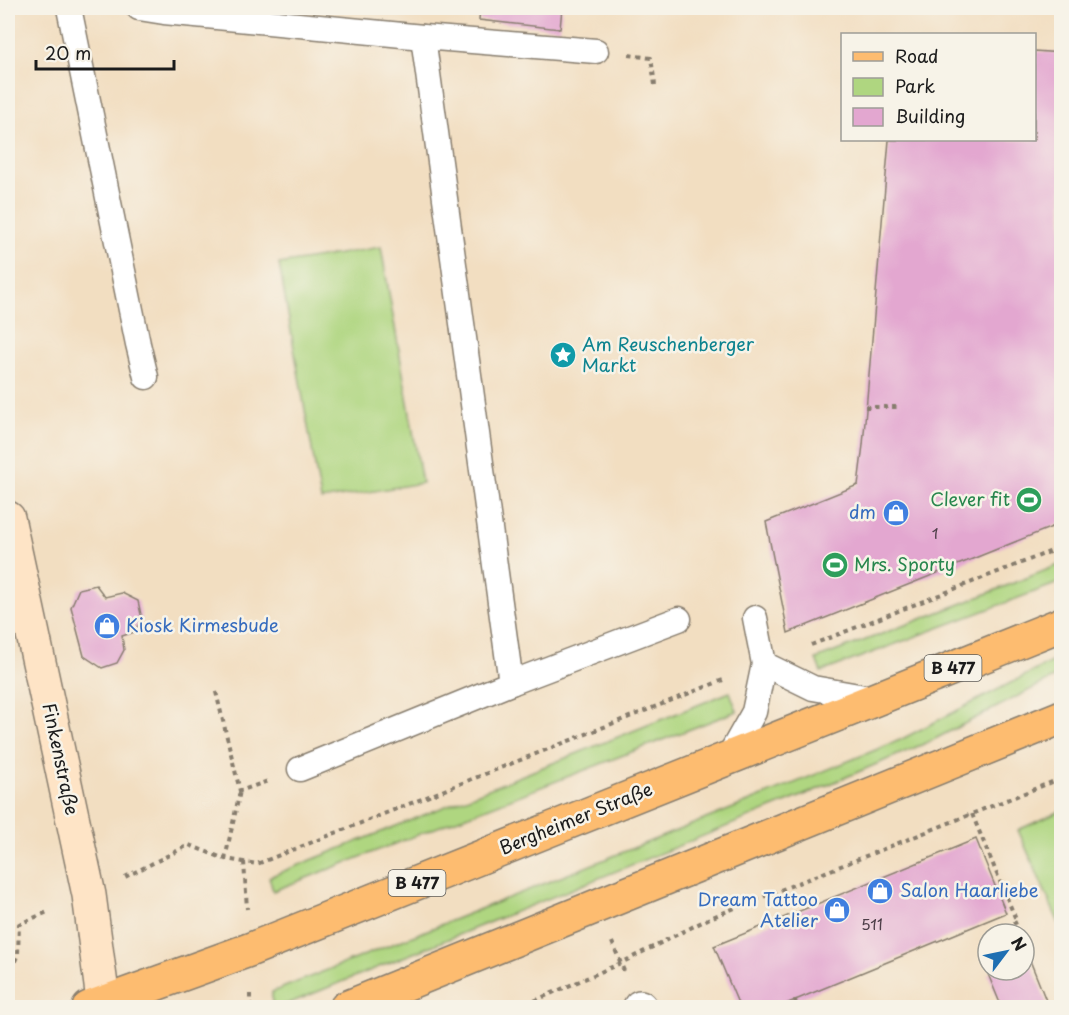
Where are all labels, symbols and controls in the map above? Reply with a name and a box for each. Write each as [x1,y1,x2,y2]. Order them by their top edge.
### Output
scale bar [36,33,174,71]
legend [841,33,1036,141]
text: 20 m [45,39,91,66]
text: Road [895,42,939,69]
text: Park [895,72,935,99]
text: Building [895,102,965,129]
place label: Am Reuschenberger Markt [582,330,755,378]
place icon: Am Reuschenberger Markt [548,340,578,370]
place label: Clever fit [930,485,1010,512]
sports icon: Clever fit [1014,485,1044,515]
place label: dm [849,498,876,525]
shop icon: dm [881,498,911,528]
house number: 1 [932,521,938,544]
sports icon: Mrs. Sporty [820,550,850,580]
place label: Mrs. Sporty [854,550,955,577]
shop icon: Kiosk Kirmesbude [92,611,122,641]
place label: Kiosk Kirmesbude [126,611,279,638]
road number: B 477 [924,655,982,681]
street label: Finkenstraße [36,700,87,817]
street label: Bergheimer Straße [495,775,656,861]
road number: B 477 [388,870,446,896]
shop icon: Salon Haarliebe [865,876,895,906]
place label: Salon Haarliebe [900,876,1039,903]
place label: Dream Tattoo Atelier [698,885,819,933]
shop icon: Dream Tattoo Atelier [822,895,852,925]
house number: 511 [861,912,883,935]
north arrow [976,922,1036,982]
text: N [1006,932,1033,955]

